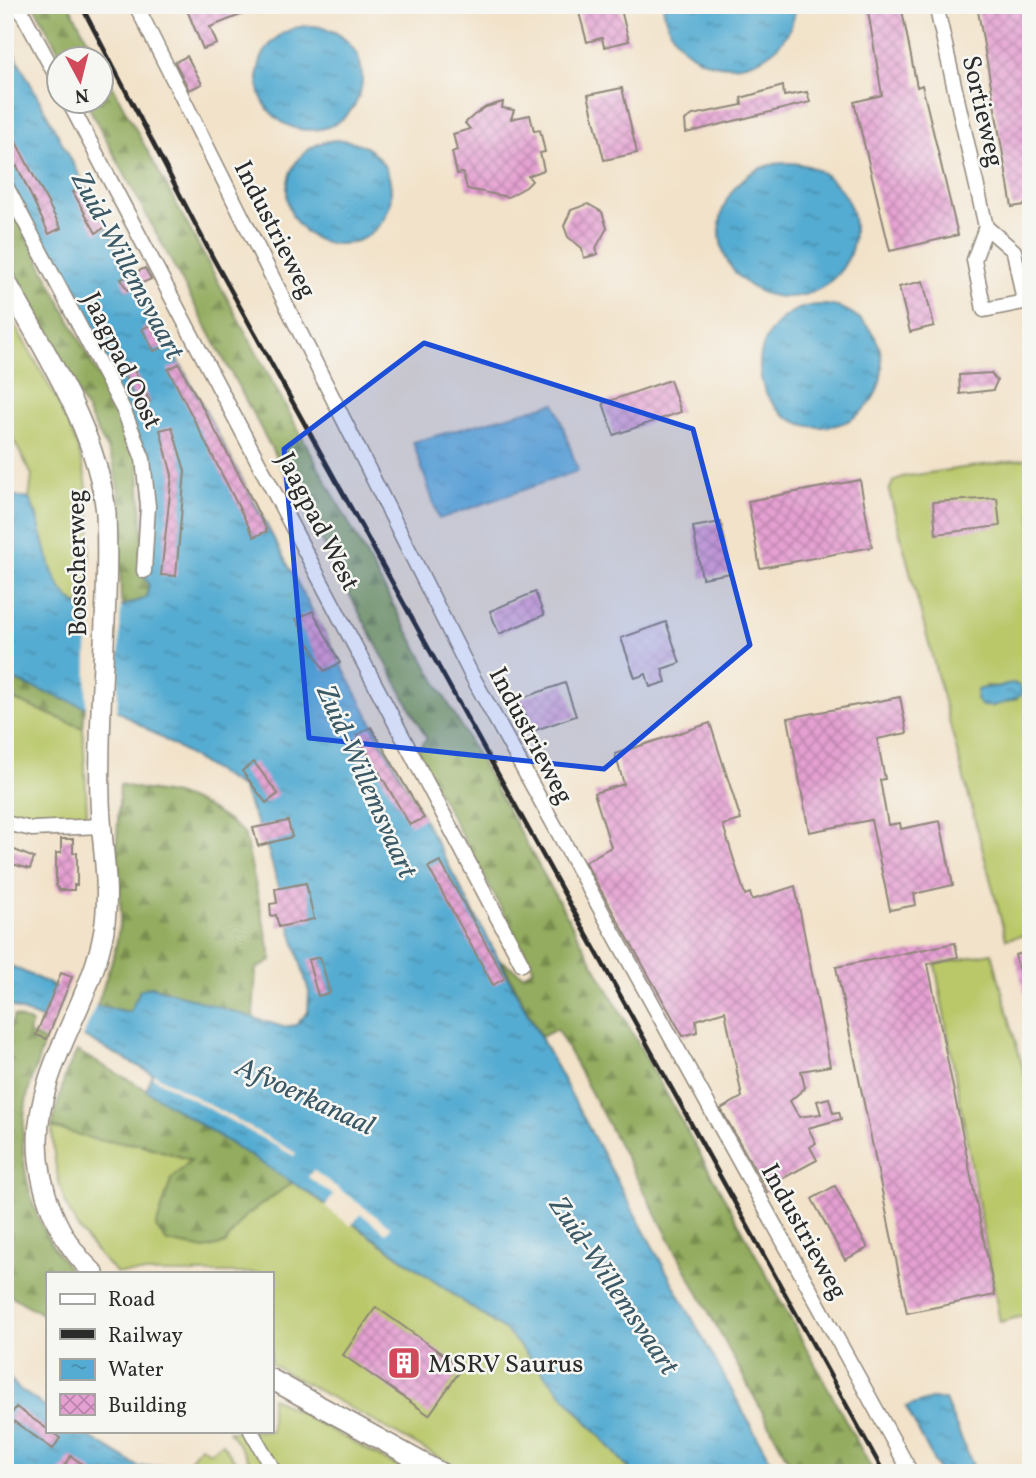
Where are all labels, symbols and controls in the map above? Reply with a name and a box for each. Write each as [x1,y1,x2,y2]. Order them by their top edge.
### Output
north arrow [46,46,116,116]
street label: Sortieweg [952,52,1012,171]
text: N [73,81,90,109]
street label: Industrieweg [224,155,324,305]
water label: Zuid-Willemsvaart [60,165,193,368]
street label: Jaagpad Oost [72,286,170,436]
street label: Jaagpad West [267,446,368,597]
street label: Bosscherweg [59,489,97,637]
street label: Industrieweg [479,661,581,811]
water label: Zuid-Willemsvaart [305,678,426,886]
water label: Afvoerkanaal [228,1048,381,1146]
street label: Industrieweg [751,1157,855,1307]
water label: Zuid-Willemsvaart [538,1189,688,1384]
legend [46,1272,273,1432]
text: Road [108,1286,155,1315]
text: Railway [108,1322,184,1351]
building icon: MSRV Saurus [385,1344,423,1382]
place label: MSRV Saurus [428,1347,583,1383]
text: Water [108,1356,164,1385]
text: Building [108,1392,187,1421]

